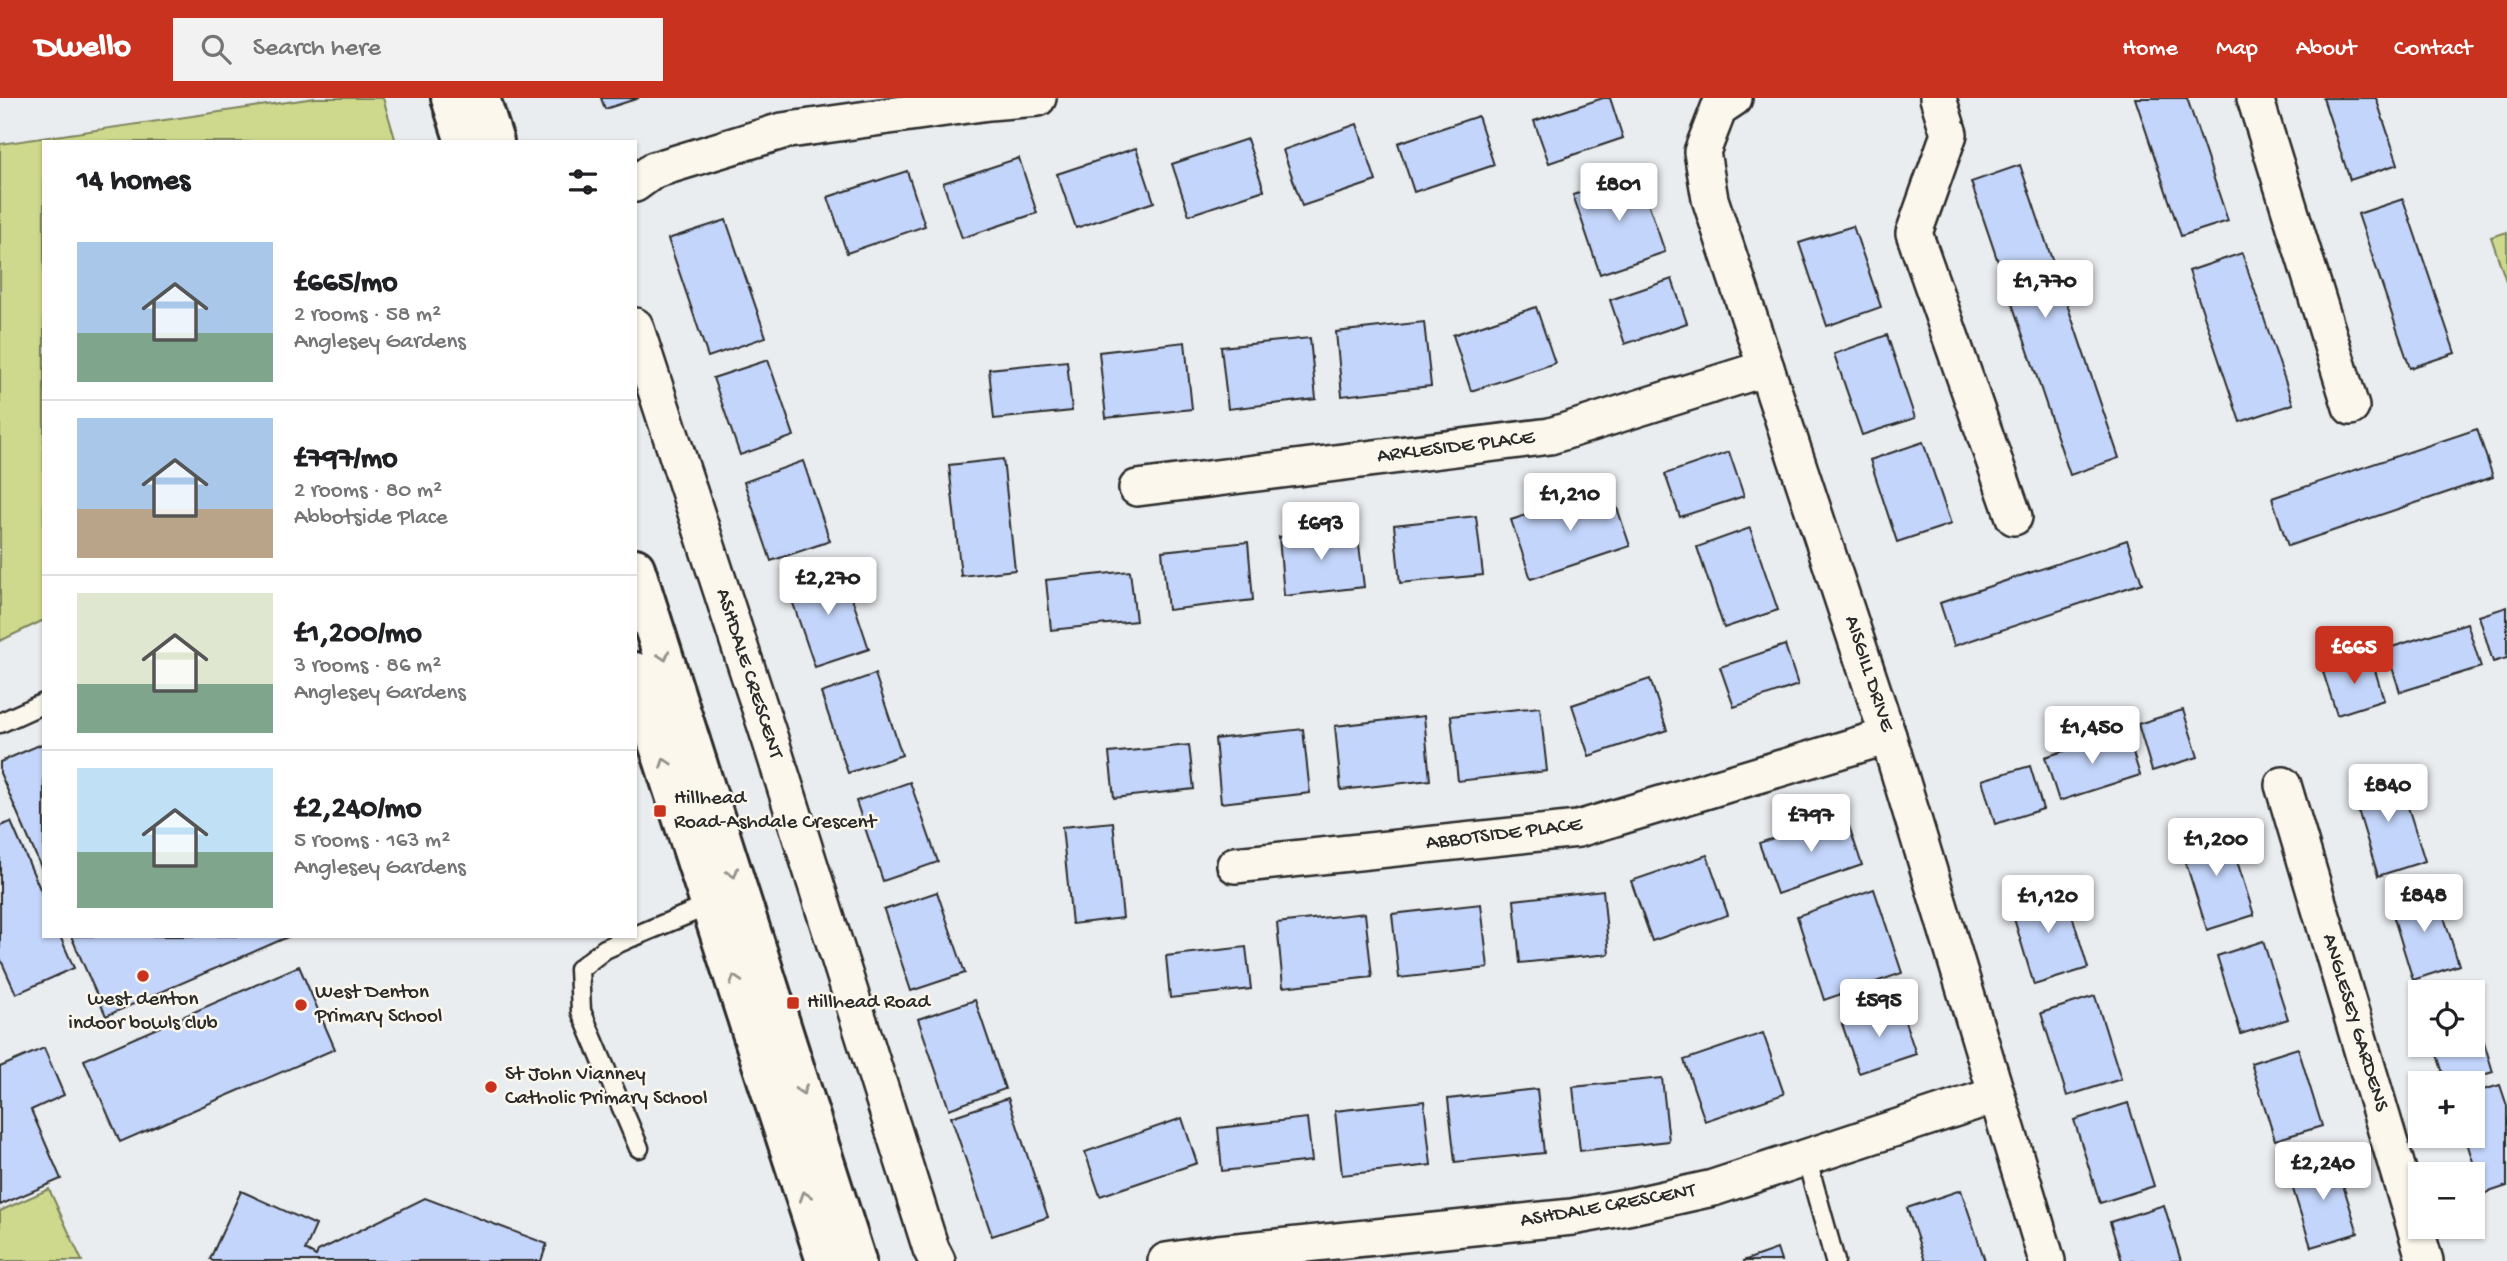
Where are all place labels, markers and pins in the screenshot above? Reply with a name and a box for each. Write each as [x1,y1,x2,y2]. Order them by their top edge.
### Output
pin: £801 [1578,164,1660,223]
pin: £1,770 [1988,260,2102,320]
pin: £1,210 [1513,474,1627,533]
pin: £693 [1280,503,1362,562]
pin: £2,270 [771,558,885,617]
pin: £665 [2313,626,2395,686]
pin: £1,450 [2035,706,2149,766]
pin: £840 [2347,764,2429,824]
place label: Hillhead Road-Ashdale Crescent [674,787,879,836]
pin: £797 [1770,794,1852,854]
marker: Hillhead Road-Ashdale Crescent [652,803,668,819]
pin: £1,200 [2159,818,2273,878]
pin: £848 [2383,874,2465,934]
pin: £1,120 [1991,876,2105,935]
marker: west denton indoor bowls club [135,968,151,984]
pin: £595 [1838,979,1920,1039]
place label: West Denton Primary School [314,981,442,1030]
place label: west denton indoor bowls club [68,988,218,1037]
place label: Hillhead Road [807,991,931,1016]
marker: Hillhead Road [785,995,801,1011]
marker: West Denton Primary School [293,997,309,1013]
place label: St John Vianney Catholic Primary School [505,1063,708,1112]
marker: St John Vianney Catholic Primary School [483,1079,499,1095]
pin: £2,240 [2266,1142,2380,1202]

